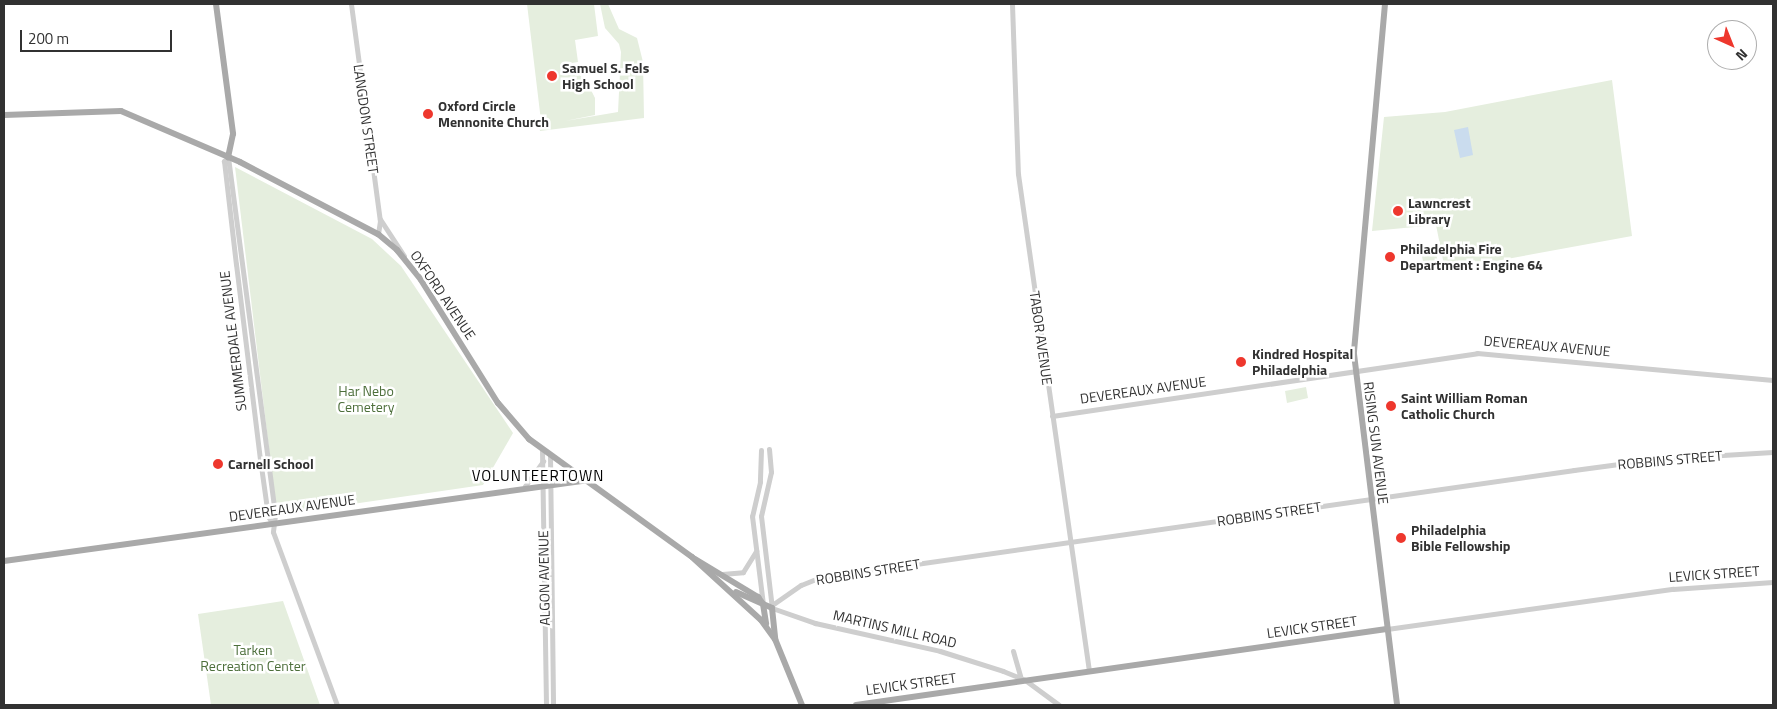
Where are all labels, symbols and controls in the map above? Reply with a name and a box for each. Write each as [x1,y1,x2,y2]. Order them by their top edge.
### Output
scale bar [22,20,175,52]
north arrow [1707,20,1757,70]
text: 200 m [28,27,69,50]
text: N [1731,45,1753,66]
place label: Samuel S. Fels High School [562,60,649,92]
street label: LANGDON STREET [350,63,382,175]
marker: Samuel S. Fels High School [546,70,558,82]
place label: Oxford Circle Mennonite Church [438,98,549,130]
marker: Oxford Circle Mennonite Church [422,108,434,120]
place label: Lawncrest Library [1408,195,1471,228]
marker: Lawncrest Library [1392,205,1404,217]
place label: Philadelphia Fire Department : Engine 64 [1400,241,1543,274]
street label: OXFORD AVENUE [407,247,479,343]
marker: Philadelphia Fire Department : Engine 64 [1384,251,1396,263]
street label: SUMMERDALE AVENUE [216,270,250,412]
street label: TABOR AVENUE [1026,290,1056,386]
street label: DEVEREAUX AVENUE [1483,332,1611,360]
place label: Kindred Hospital Philadelphia [1252,346,1353,378]
marker: Kindred Hospital Philadelphia [1234,355,1248,369]
street label: DEVEREAUX AVENUE [1079,373,1207,407]
street label: RISING SUN AVENUE [1360,381,1392,505]
park label: Har Nebo Cemetery [338,383,394,416]
place label: Saint William Roman Catholic Church [1401,390,1528,422]
marker: Saint William Roman Catholic Church [1385,400,1397,412]
street label: ROBBINS STREET [1617,447,1723,473]
place label: Carnell School [228,456,314,472]
marker: Carnell School [212,458,224,470]
district label: VOLUNTEERTOWN [470,467,606,485]
street label: DEVEREAUX AVENUE [228,491,356,525]
street label: ROBBINS STREET [1216,498,1322,530]
place label: Philadelphia Bible Fellowship [1411,522,1510,554]
street label: ALGON AVENUE [535,530,553,626]
marker: Philadelphia Bible Fellowship [1395,532,1407,544]
street label: ROBBINS STREET [815,555,921,589]
street label: LEVICK STREET [1668,562,1760,586]
street label: MARTINS MILL ROAD [832,607,958,651]
street label: LEVICK STREET [1266,612,1358,642]
park label: Tarken Recreation Center [200,642,306,674]
street label: LEVICK STREET [865,669,957,699]

